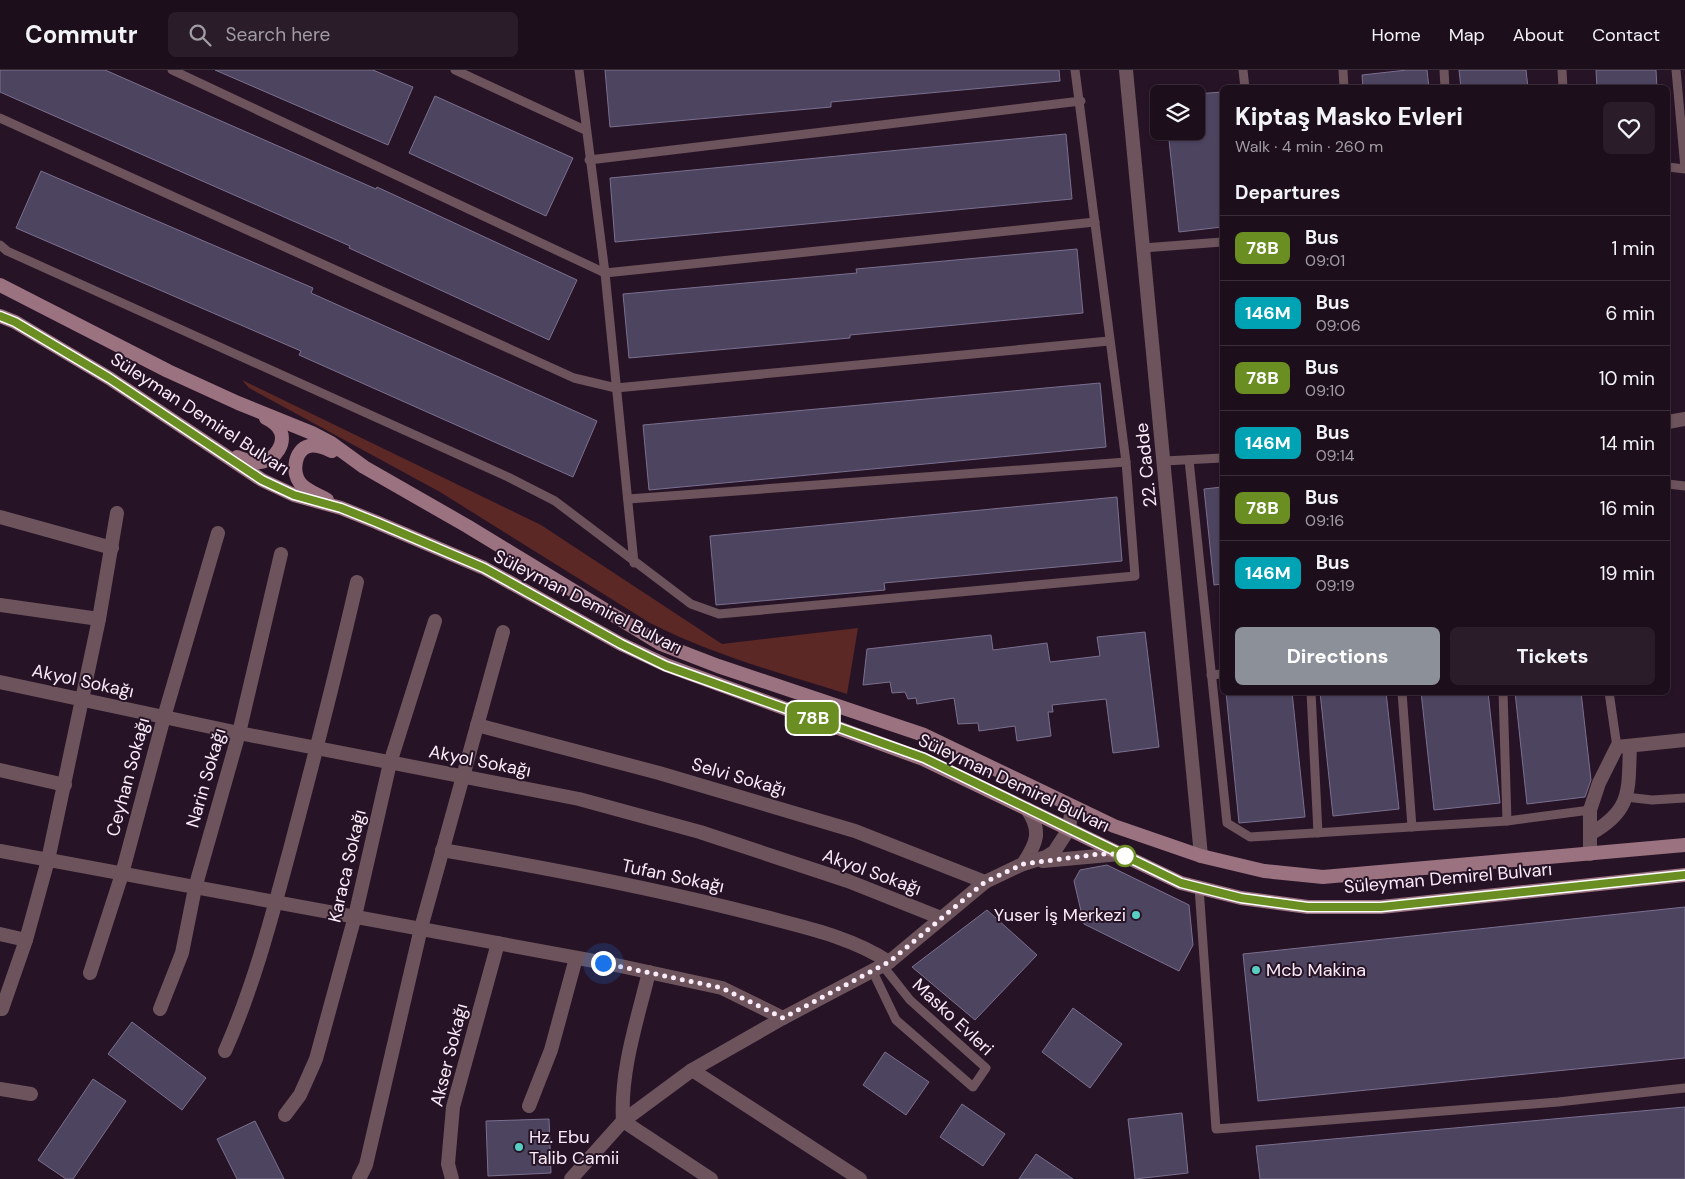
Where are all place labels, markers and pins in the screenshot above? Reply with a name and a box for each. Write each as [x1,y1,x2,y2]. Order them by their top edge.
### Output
unlabelled marker [1114,845,1136,867]
place label: Yuser İş Merkezi [994,903,1126,927]
marker: Yuser İş Merkezi [1130,909,1142,921]
place label: Mcb Makina [1266,958,1366,982]
marker: Mcb Makina [1250,964,1262,976]
place label: Hz. Ebu Talib Camii [529,1125,619,1170]
marker: Hz. Ebu Talib Camii [513,1141,525,1153]

